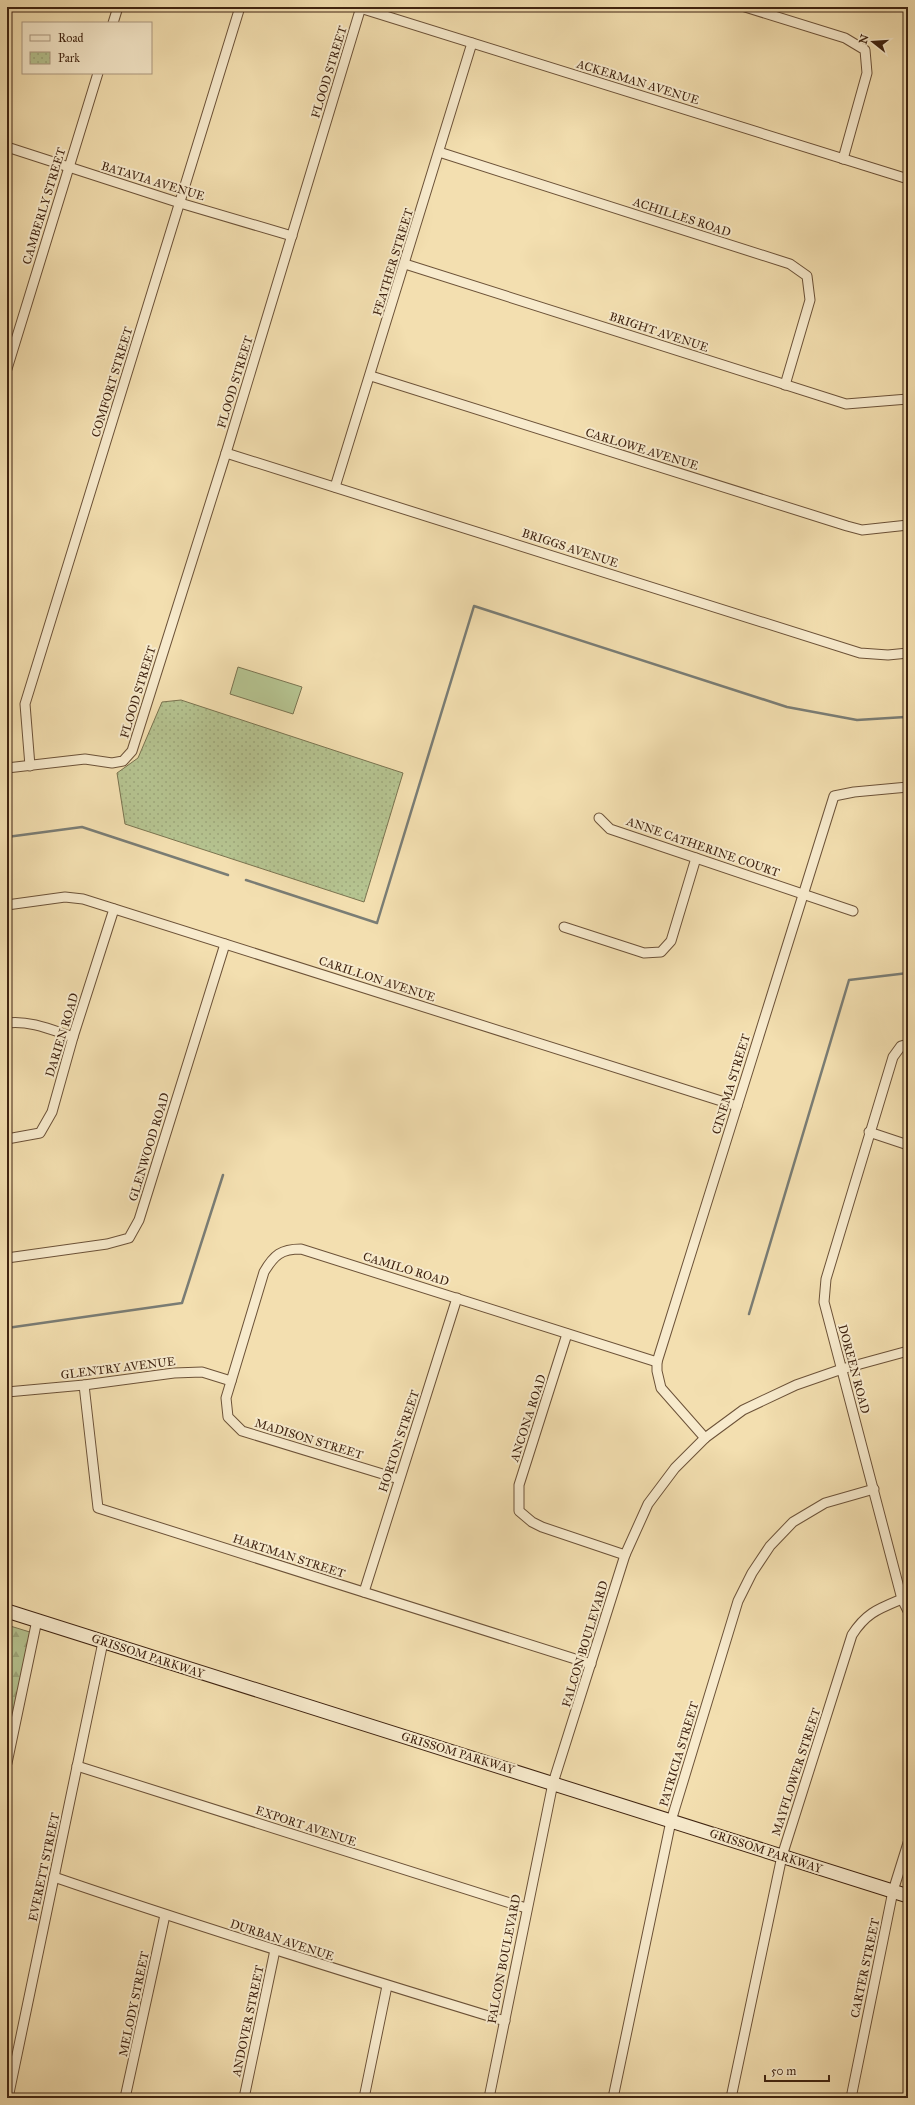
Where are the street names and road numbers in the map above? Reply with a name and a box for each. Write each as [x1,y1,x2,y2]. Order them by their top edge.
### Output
street label: FLOOD STREET [308,24,350,120]
street label: ACKERMAN AVENUE [574,56,701,107]
street label: CAMBERLY STREET [20,146,68,266]
street label: BATAVIA AVENUE [100,159,207,204]
street label: ACHILLES ROAD [630,194,733,239]
street label: FEATHER STREET [370,207,416,317]
street label: BRIGHT AVENUE [608,309,711,355]
street label: COMFORT STREET [89,325,135,439]
street label: FLOOD STREET [214,334,256,430]
street label: CARLOWE AVENUE [584,425,701,473]
street label: BRIGGS AVENUE [520,526,620,570]
street label: FLOOD STREET [117,644,159,740]
street label: ANNE CATHERINE COURT [624,814,781,880]
street label: CARILLON AVENUE [317,954,437,1005]
street label: DARIEN ROAD [43,991,81,1079]
street label: CINEMA STREET [709,1032,753,1136]
street label: GLENWOOD ROAD [126,1091,172,1203]
street label: CAMILO ROAD [361,1249,451,1289]
street label: DOREEN ROAD [835,1323,873,1415]
street label: GLENTRY AVENUE [60,1354,177,1382]
street label: ANCONA ROAD [507,1373,549,1464]
street label: HORTON STREET [376,1388,422,1494]
street label: MADISON STREET [253,1416,365,1462]
street label: HARTMAN STREET [231,1531,347,1581]
street label: FALCON BOULEVARD [559,1579,611,1709]
street label: GRISSOM PARKWAY [90,1631,207,1681]
street label: PATRICIA STREET [656,1700,702,1808]
street label: MAYFLOWER STREET [769,1706,823,1838]
street label: GRISSOM PARKWAY [400,1729,517,1777]
street label: EXPORT AVENUE [254,1803,359,1849]
street label: EVERETT STREET [26,1811,62,1923]
street label: GRISSOM PARKWAY [708,1826,825,1876]
street label: FALCON BOULEVARD [485,1893,523,2025]
street label: DURBAN AVENUE [228,1917,336,1964]
street label: CARTER STREET [848,1917,882,2019]
street label: MELODY STREET [116,1950,152,2058]
street label: ANDOVER STREET [229,1964,267,2079]

